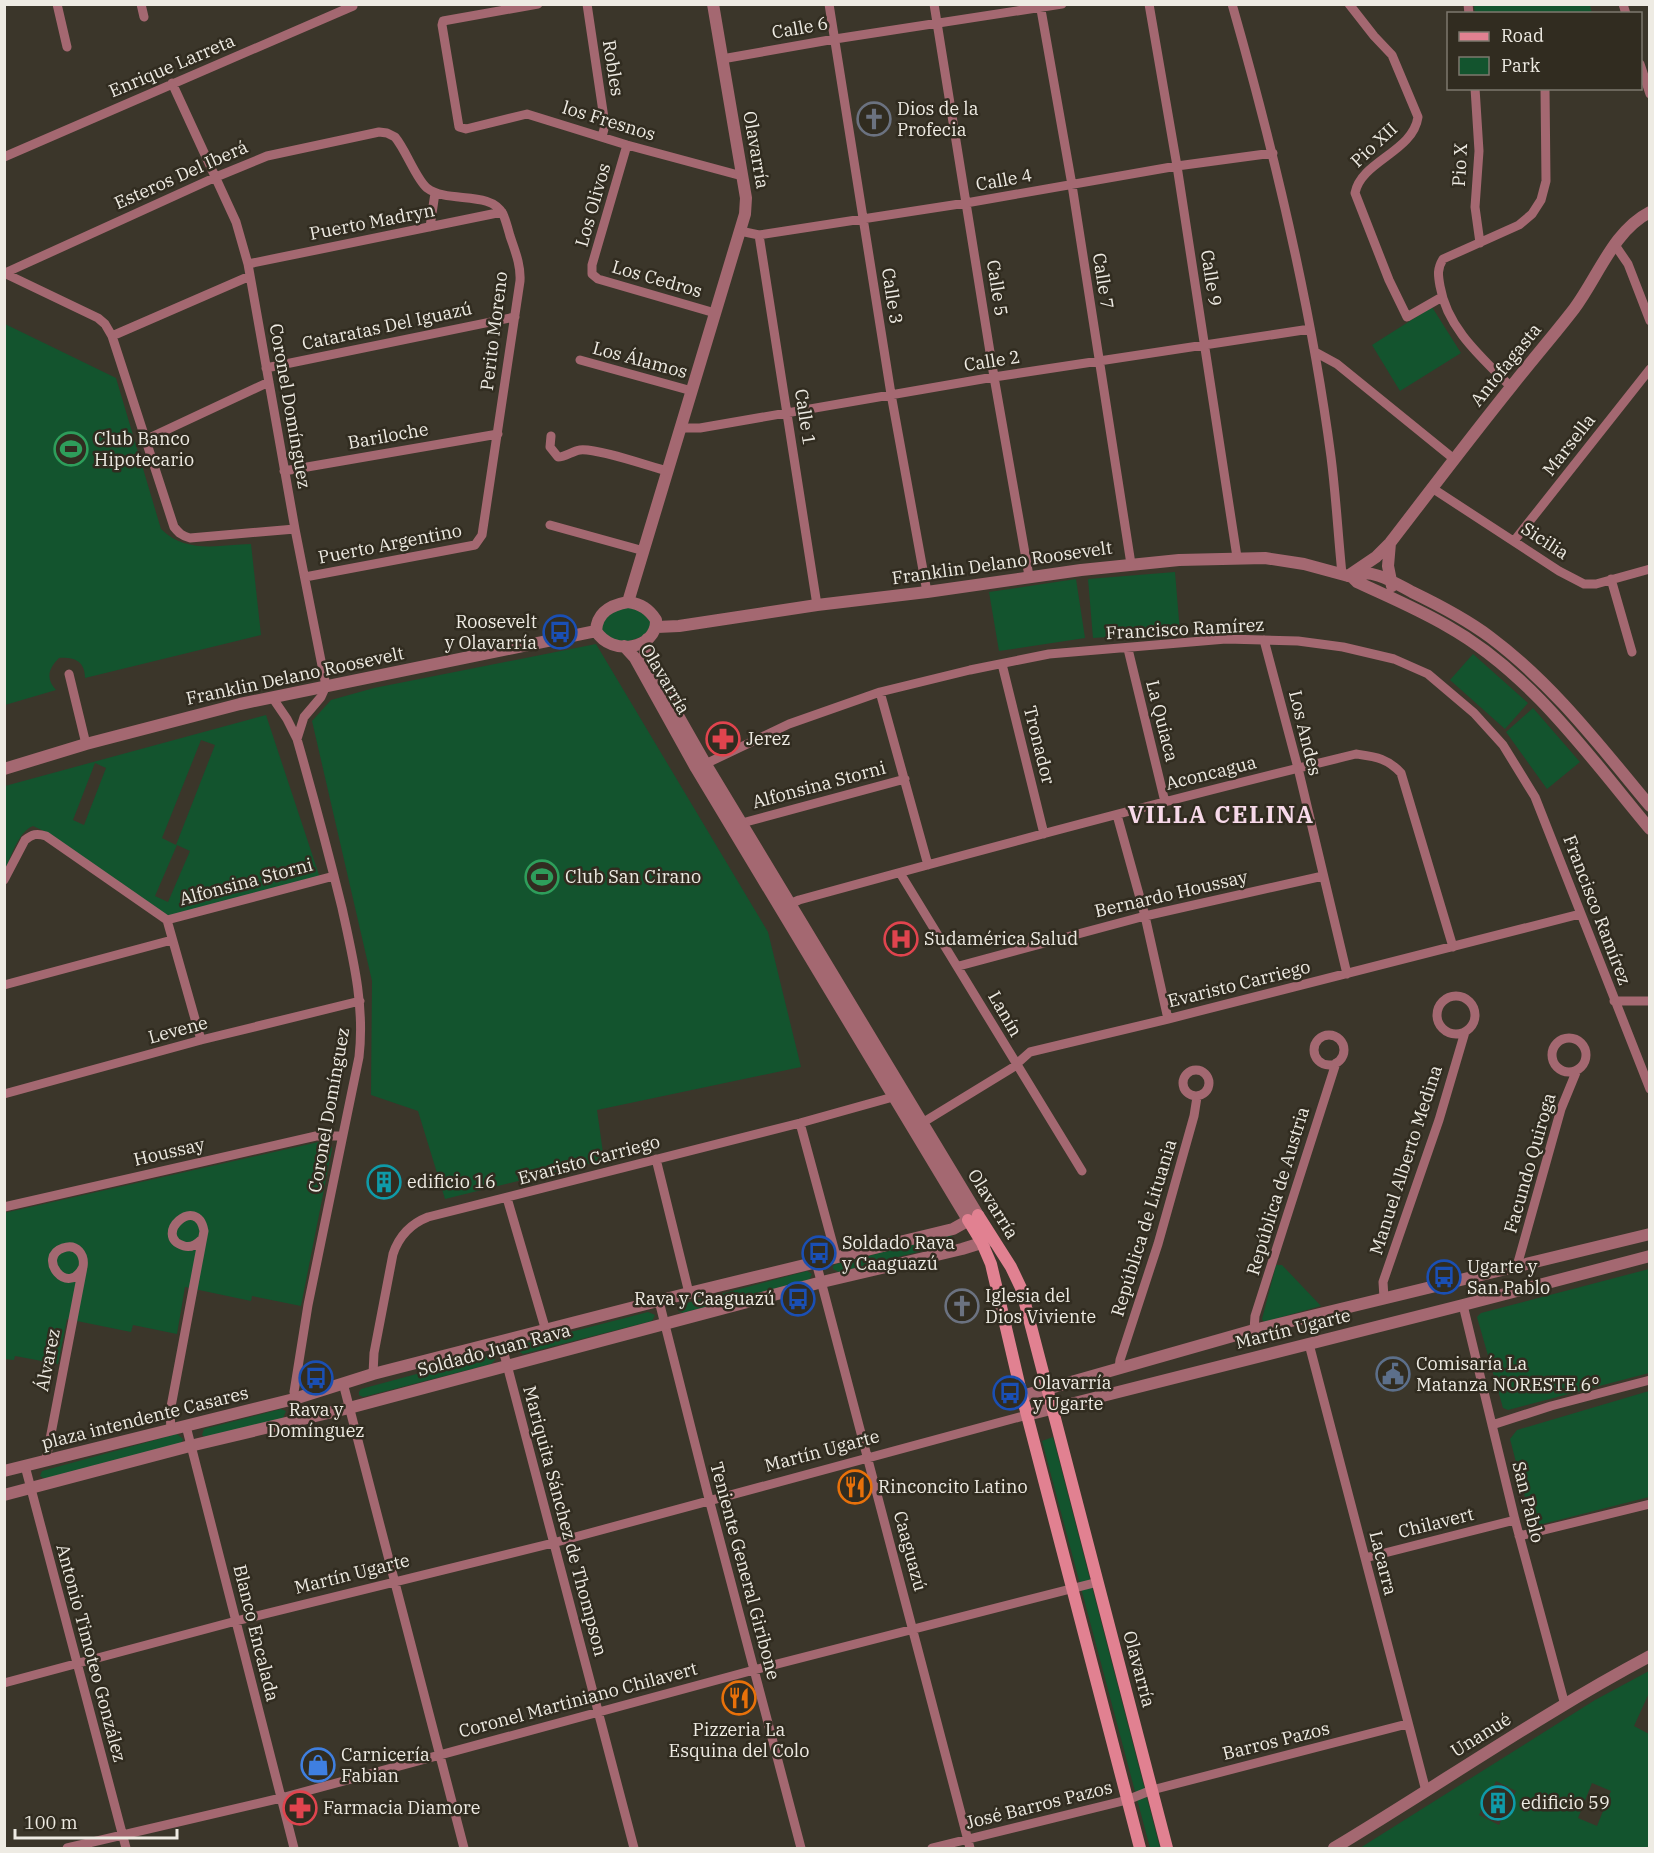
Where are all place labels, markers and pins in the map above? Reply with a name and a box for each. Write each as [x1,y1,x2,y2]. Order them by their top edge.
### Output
place label: Dios de la Profecia [897,97,979,141]
church icon: Dios de la Profecia [856,101,892,137]
place label: Club Banco Hipotecario [94,427,194,471]
sports icon: Club Banco Hipotecario [53,431,89,467]
place label: Roosevelt y Olavarría [445,610,537,654]
bus stop icon: Roosevelt y Olavarría [542,614,578,650]
pharmacy icon: Jerez [705,721,741,757]
place label: Jerez [746,727,790,750]
sports icon: Club San Cirano [524,859,560,895]
place label: Club San Cirano [565,865,701,888]
hospital icon: Sudamérica Salud [883,921,919,957]
place label: Sudamérica Salud [924,927,1078,950]
building icon: edificio 16 [366,1164,402,1200]
place label: edificio 16 [407,1170,496,1193]
place label: Soldado Rava y Caaguazú [842,1231,955,1275]
bus stop icon: Soldado Rava y Caaguazú [801,1235,837,1271]
place label: Ugarte y San Pablo [1467,1255,1550,1299]
bus stop icon: Ugarte y San Pablo [1426,1259,1462,1295]
bus stop icon: Rava y Caaguazú [780,1281,816,1317]
place label: Iglesia del Dios Viviente [985,1284,1096,1328]
place label: Rava y Caaguazú [634,1287,775,1310]
church icon: Iglesia del Dios Viviente [944,1288,980,1324]
place label: Comisaría La Matanza NORESTE 6° [1416,1352,1600,1396]
public building icon: Comisaría La Matanza NORESTE 6° [1375,1356,1411,1392]
bus stop icon: Rava y Domínguez [298,1360,334,1396]
place label: Olavarría y Ugarte [1033,1371,1112,1415]
bus stop icon: Olavarría y Ugarte [992,1375,1028,1411]
place label: Rava y Domínguez [268,1398,364,1442]
restaurant icon: Rinconcito Latino [837,1469,873,1505]
place label: Rinconcito Latino [878,1475,1028,1498]
restaurant icon: Pizzeria La Esquina del Colo [721,1680,757,1716]
place label: Pizzeria La Esquina del Colo [669,1718,809,1762]
place label: Carnicería Fabian [341,1743,430,1787]
shop icon: Carnicería Fabian [300,1747,336,1783]
building icon: edificio 59 [1480,1785,1516,1821]
pharmacy icon: Farmacia Diamore [282,1790,318,1826]
place label: edificio 59 [1521,1791,1610,1814]
place label: Farmacia Diamore [323,1796,480,1819]

